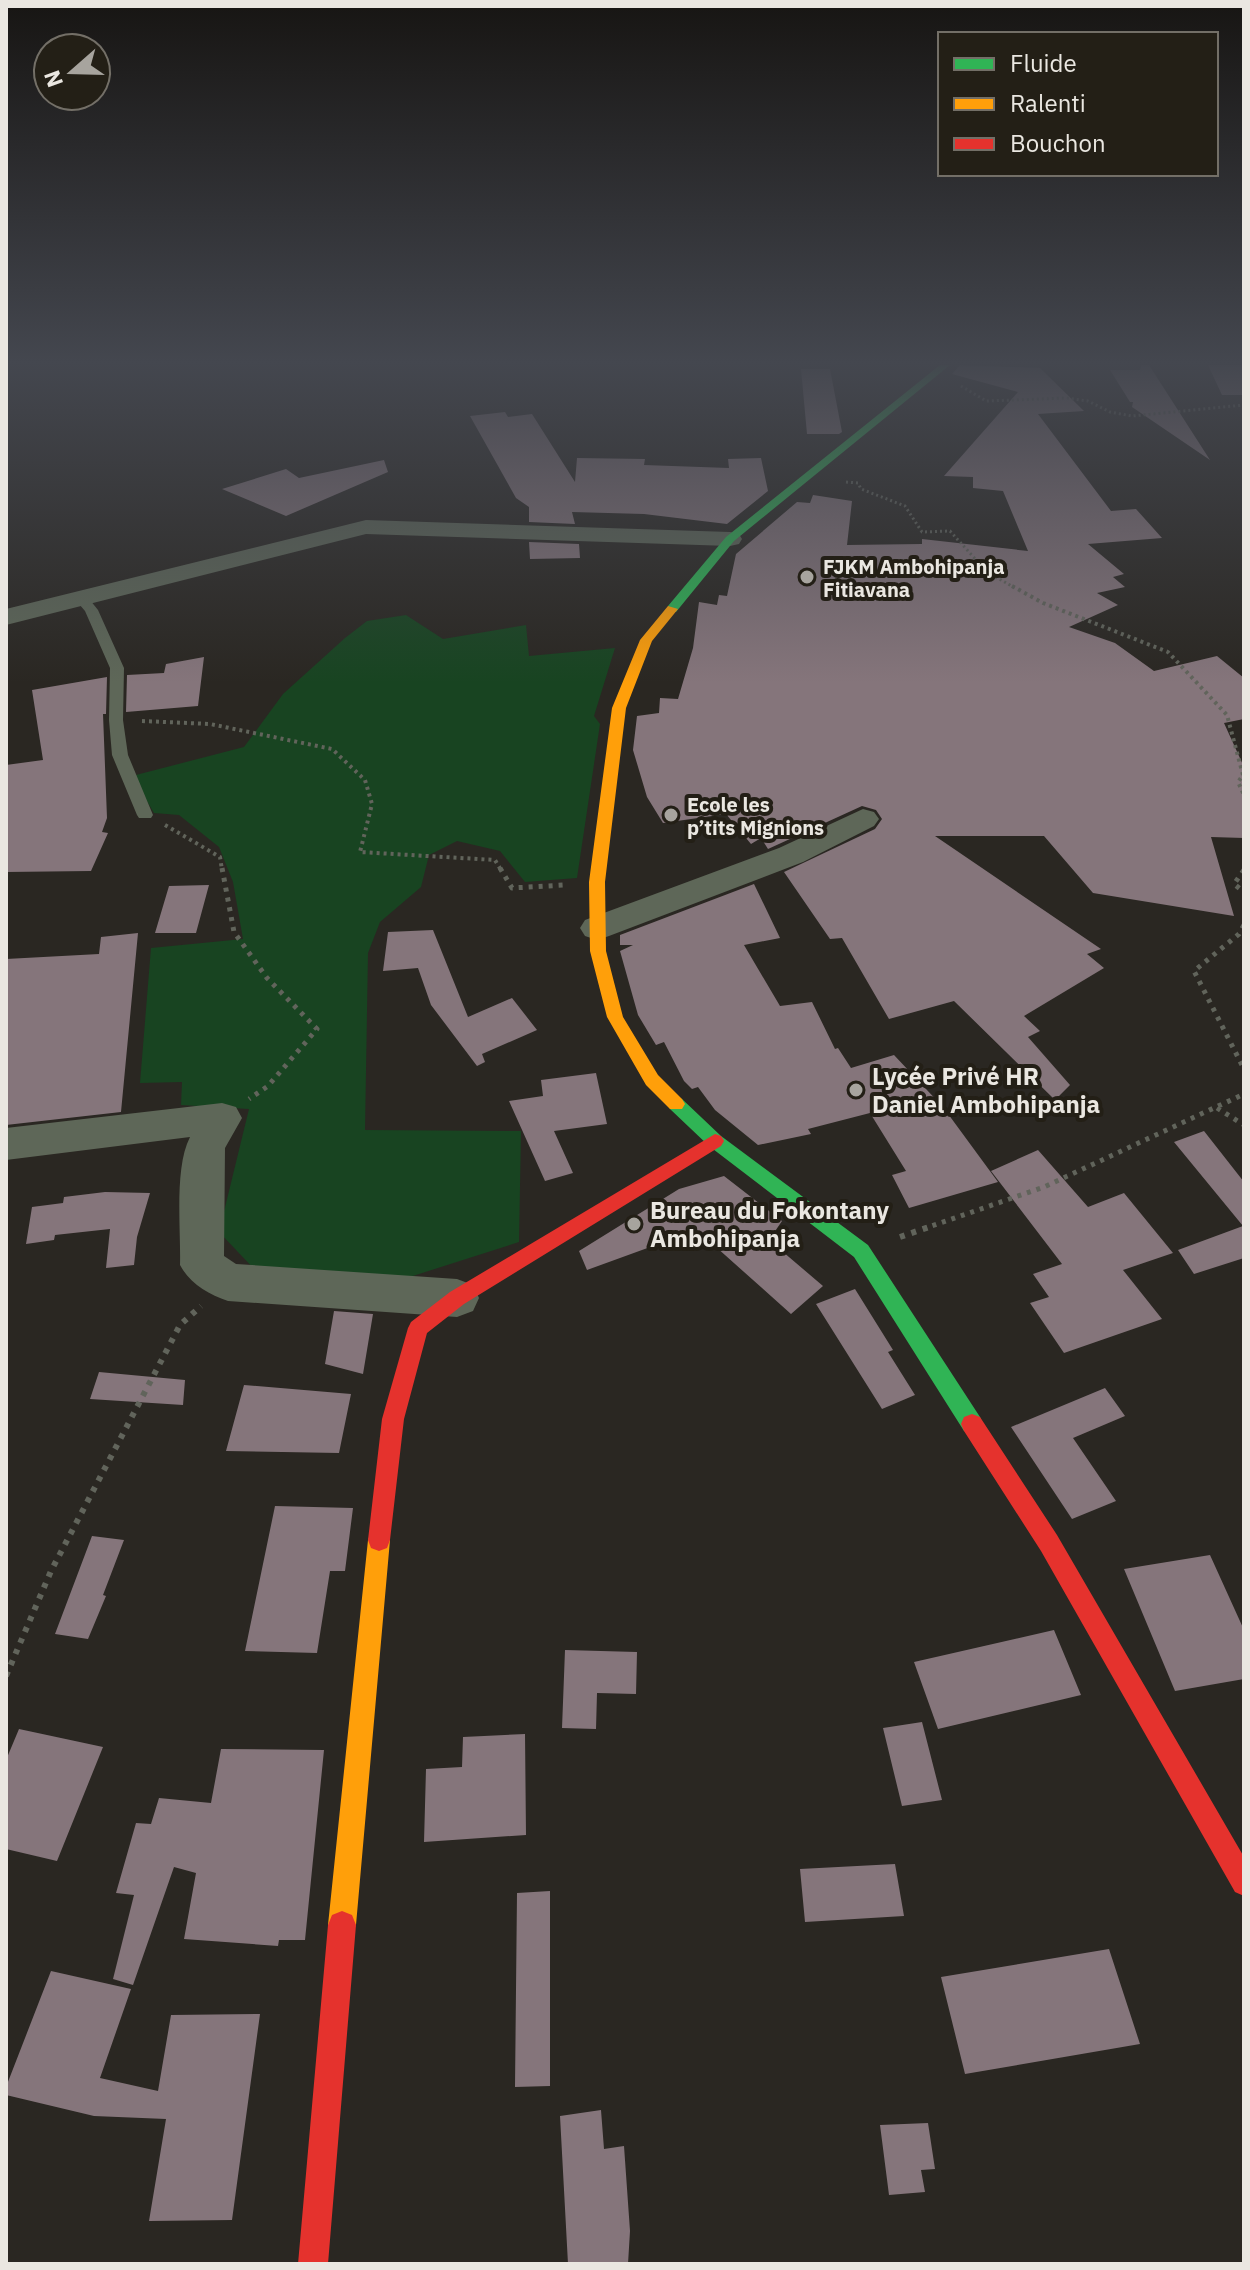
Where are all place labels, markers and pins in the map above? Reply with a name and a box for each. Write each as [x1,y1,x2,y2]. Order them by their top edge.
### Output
place label: FJKM Ambohipanja Fitiavana [823,553,1005,603]
marker: FJKM Ambohipanja Fitiavana [798,568,816,586]
place label: Ecole les p’tits Mignions [687,791,824,841]
marker: Ecole les p’tits Mignions [662,806,680,824]
place label: Lycée Privé HR Daniel Ambohipanja [872,1060,1100,1120]
marker: Lycée Privé HR Daniel Ambohipanja [847,1081,865,1099]
place label: Bureau du Fokontany Ambohipanja [650,1194,889,1254]
marker: Bureau du Fokontany Ambohipanja [625,1215,643,1233]

